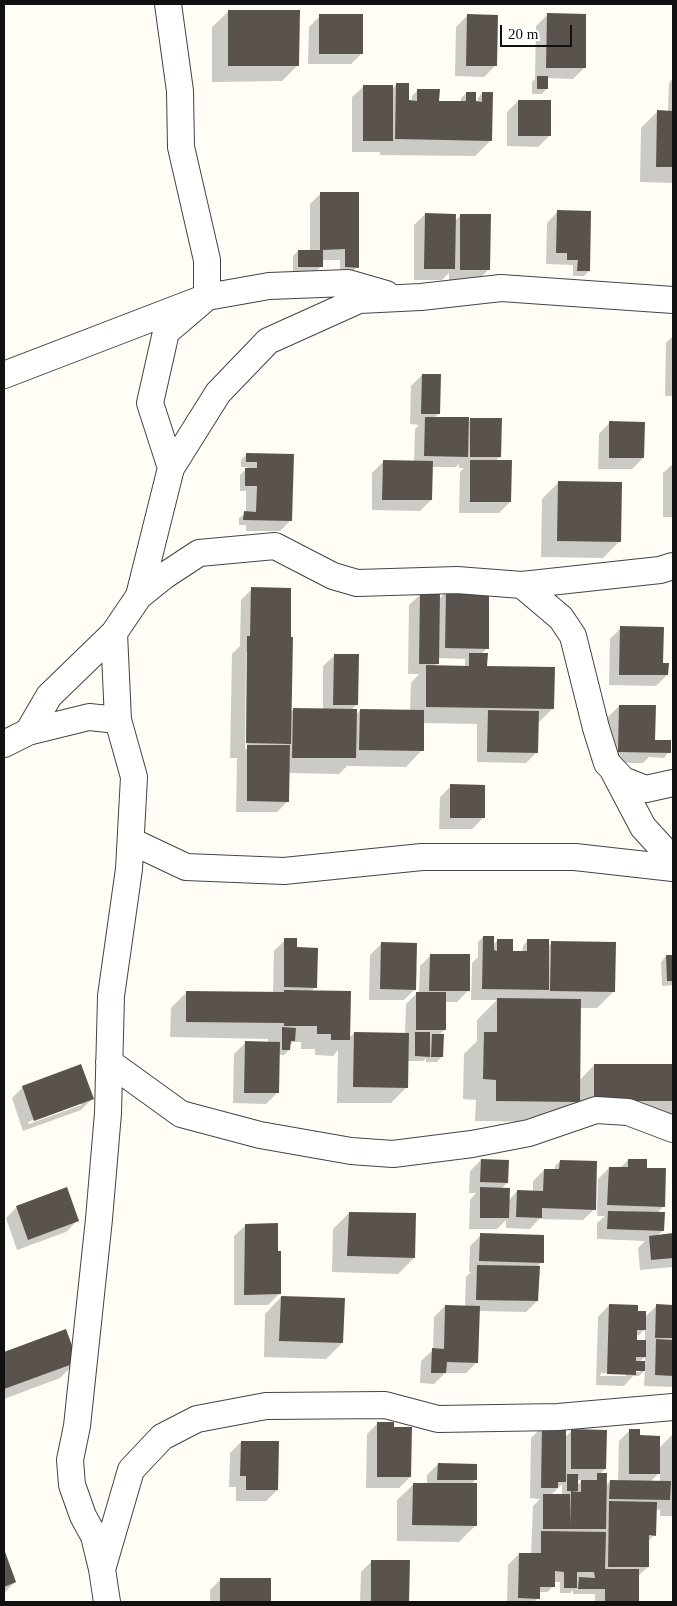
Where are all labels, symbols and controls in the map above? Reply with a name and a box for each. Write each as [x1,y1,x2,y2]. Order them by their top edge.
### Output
scale bar [502,15,574,47]
text: 20 m [508,26,538,42]

